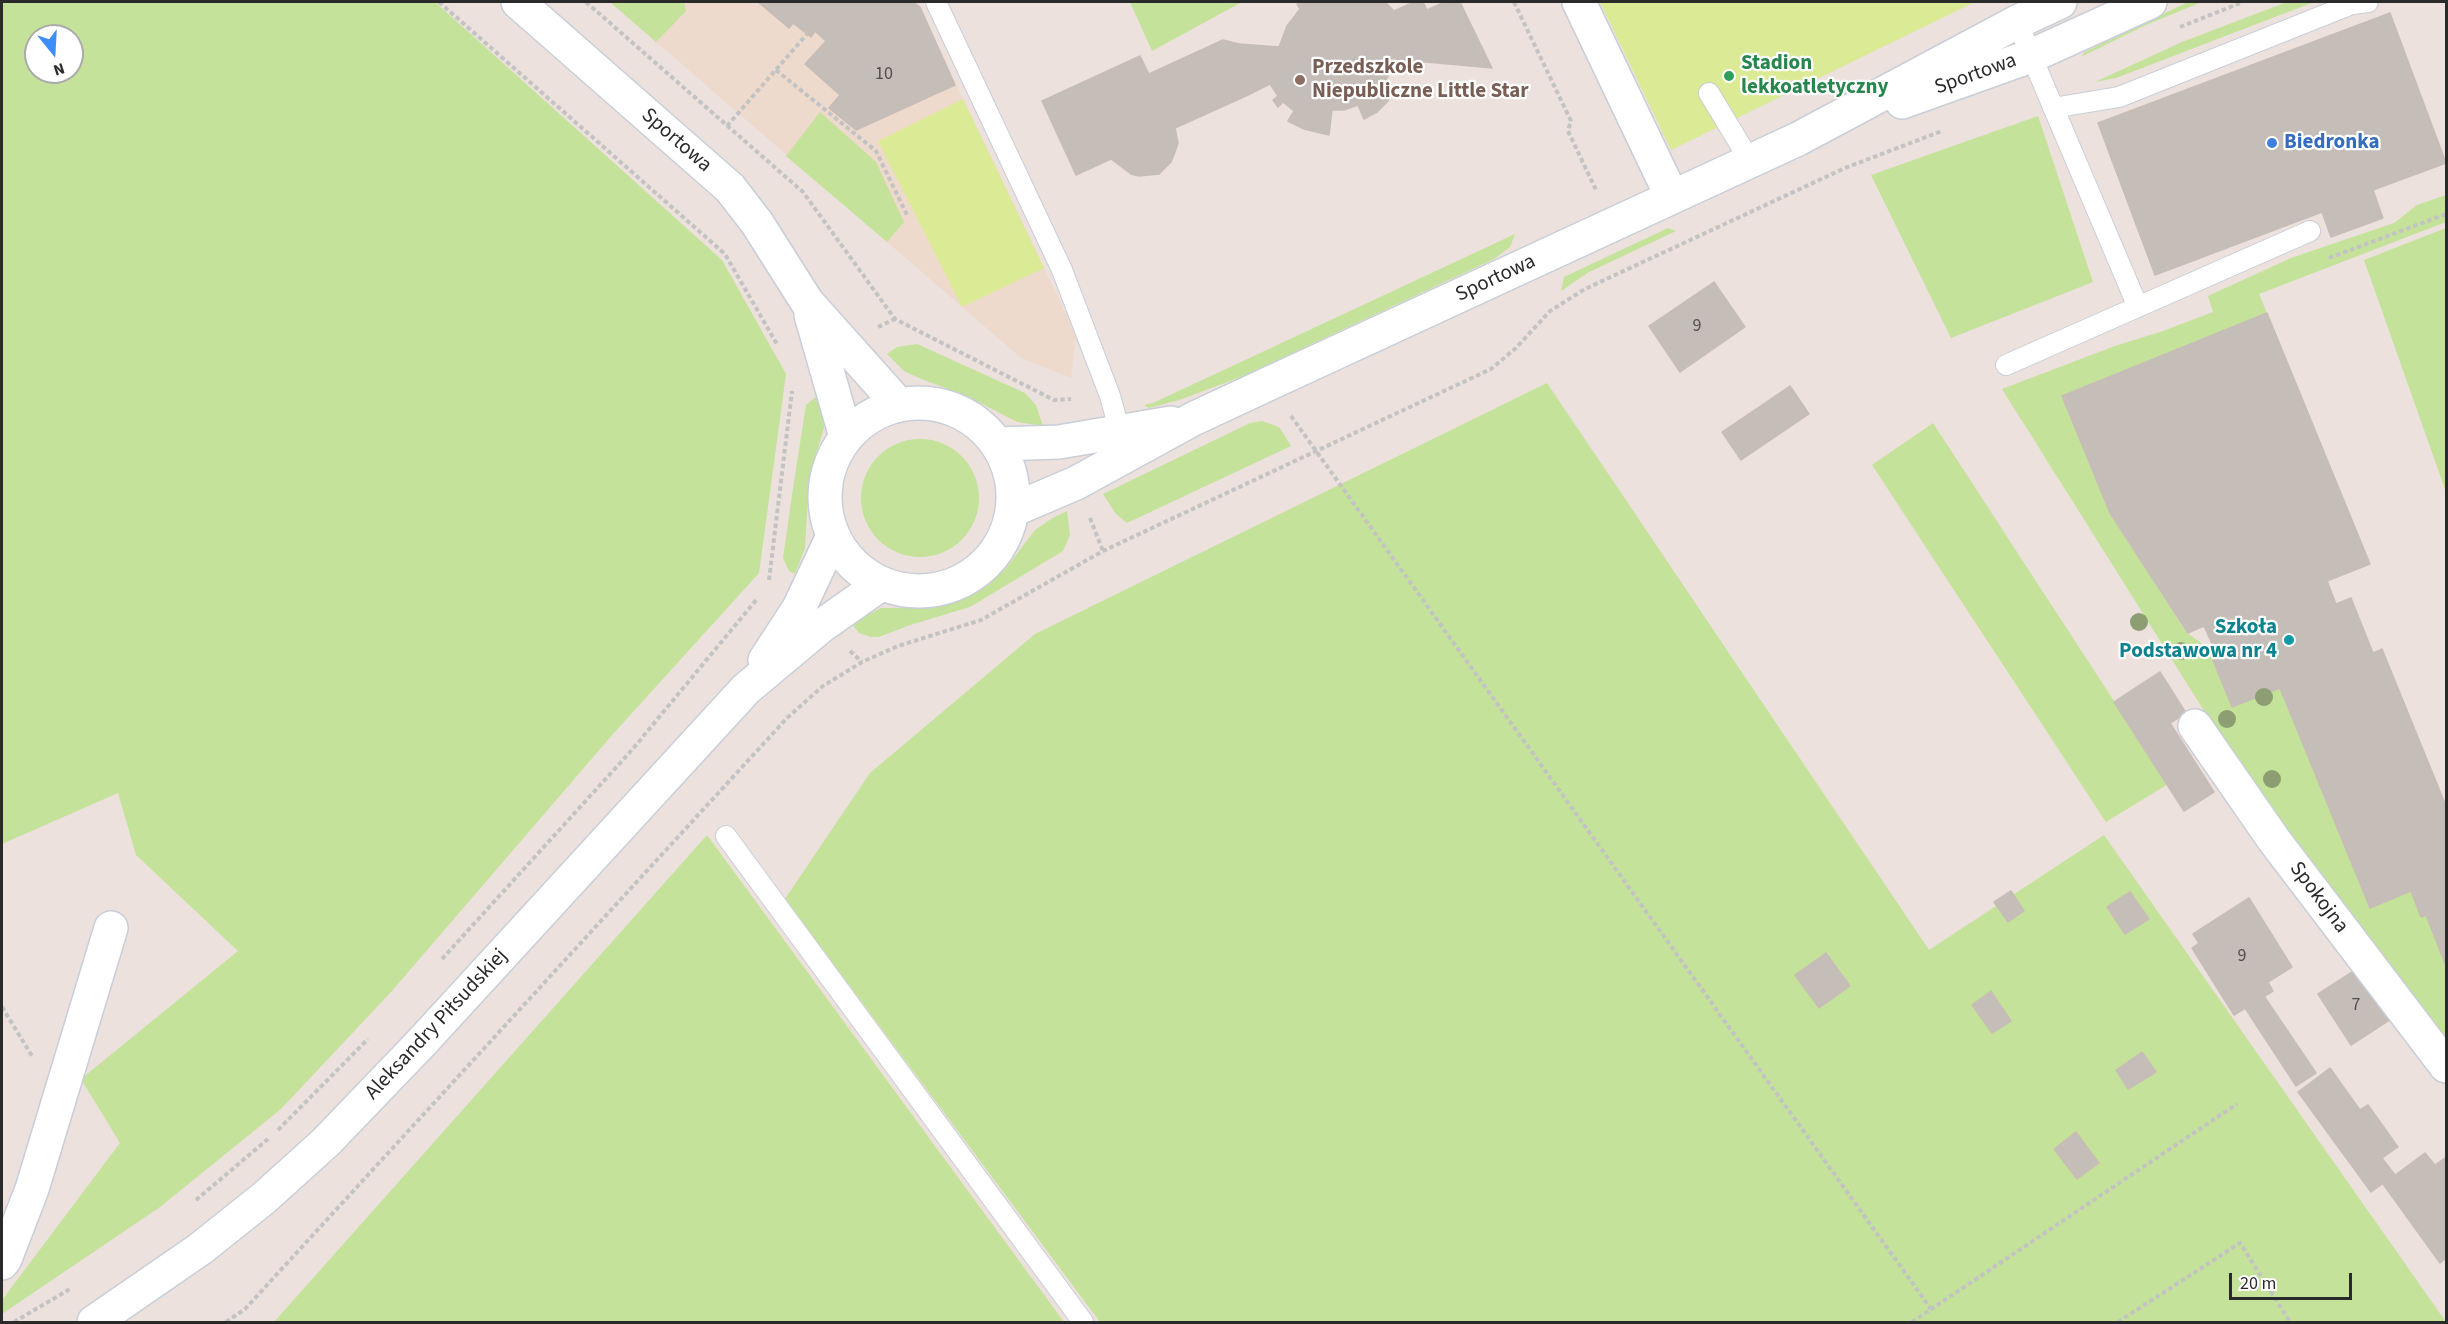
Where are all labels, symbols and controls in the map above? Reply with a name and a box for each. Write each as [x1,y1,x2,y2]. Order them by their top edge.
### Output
north arrow [24,24,84,84]
street label: Sportowa [1932,49,2020,101]
place label: Stadion lekkoatletyczny [1741,51,1888,101]
place label: Przedszkole Niepubliczne Little Star [1312,55,1529,105]
text: N [50,57,67,81]
house number: 10 [875,64,893,86]
marker: Stadion lekkoatletyczny [1722,69,1736,83]
marker: Przedszkole Niepubliczne Little Star [1293,73,1307,87]
street label: Sportowa [636,104,716,178]
place label: Biedronka [2284,130,2380,156]
marker: Biedronka [2265,136,2279,150]
street label: Sportowa [1452,250,1540,308]
house number: 9 [1693,316,1701,338]
place label: Szkoła Podstawowa nr 4 [2119,615,2277,665]
marker: Szkoła Podstawowa nr 4 [2282,633,2296,647]
street label: Spokojna [2283,857,2353,939]
street label: Aleksandry Piłsudskiej [361,944,513,1106]
house number: 9 [2238,946,2246,968]
house number: 7 [2352,995,2360,1017]
scale bar [2232,1261,2355,1299]
text: 20 m [2240,1271,2276,1296]

